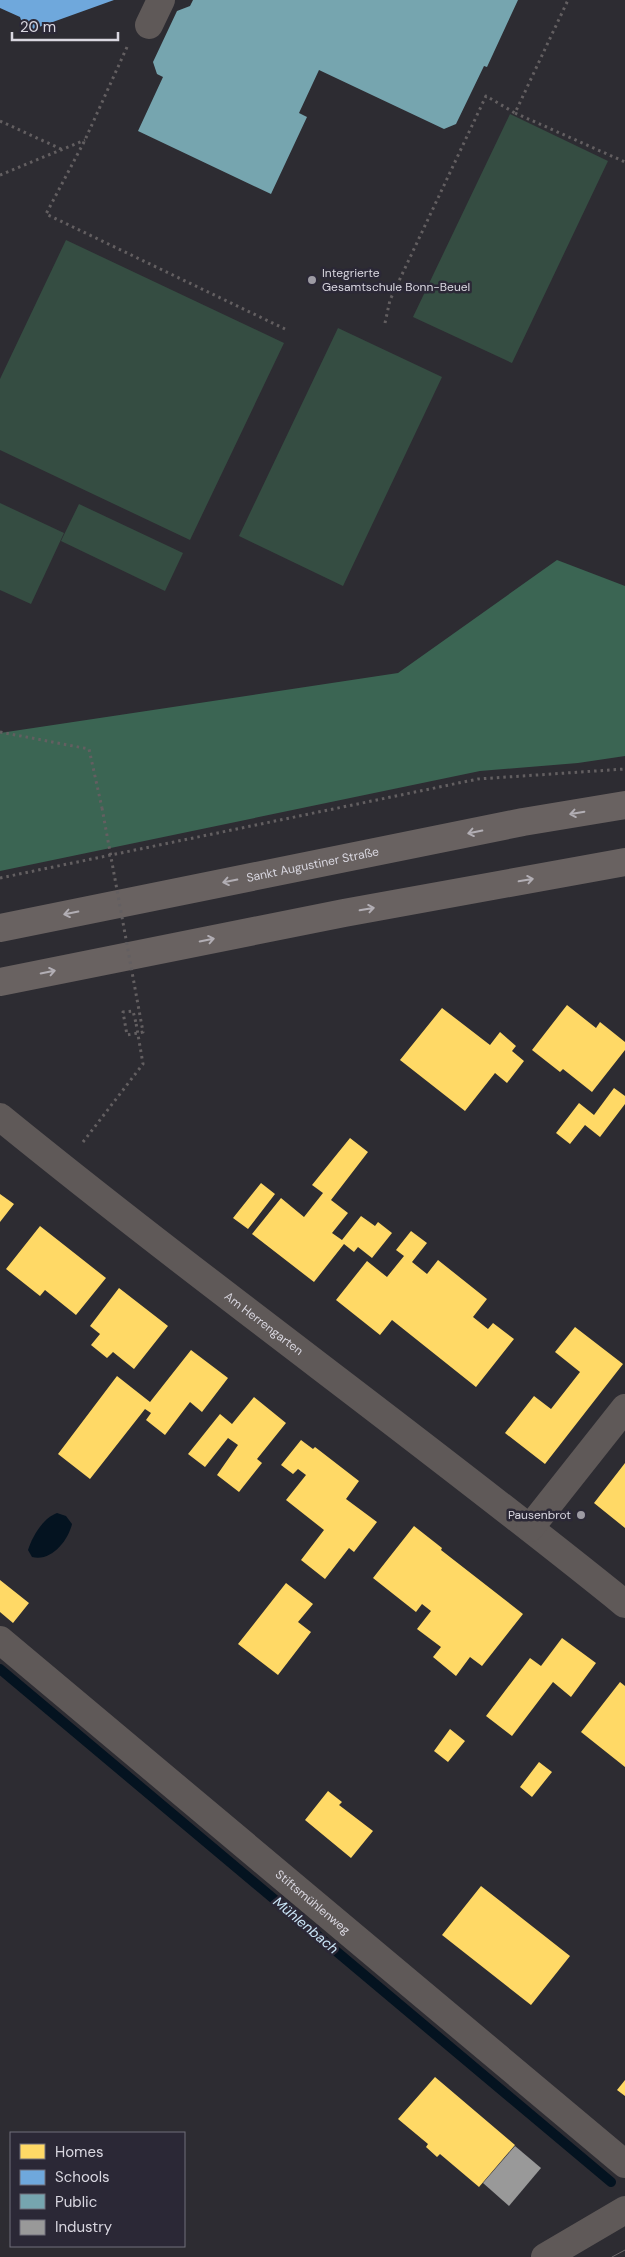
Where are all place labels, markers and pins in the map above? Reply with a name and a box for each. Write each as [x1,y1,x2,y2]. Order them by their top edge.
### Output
place label: Integrierte Gesamtschule Bonn-Beuel [322,265,470,295]
marker: Integrierte Gesamtschule Bonn-Beuel [306,274,318,286]
place label: Pausenbrot [508,1507,571,1523]
marker: Pausenbrot [575,1509,587,1521]

